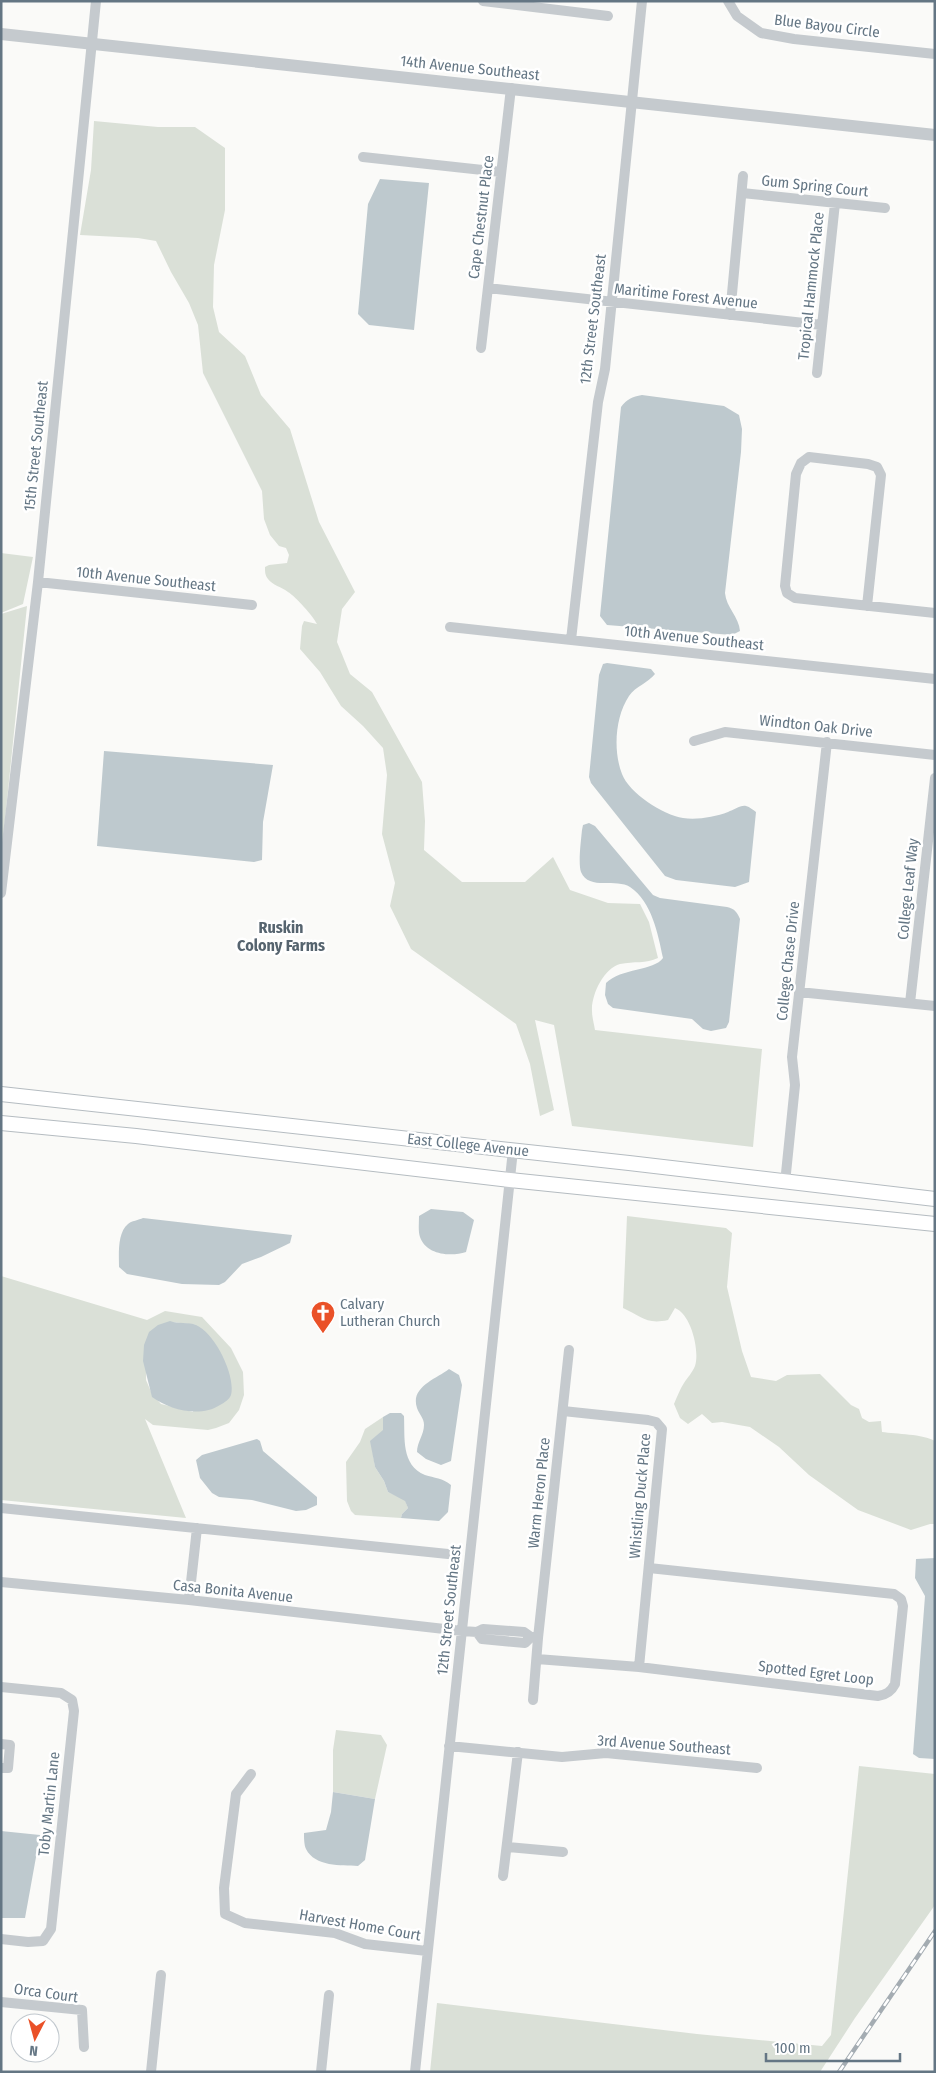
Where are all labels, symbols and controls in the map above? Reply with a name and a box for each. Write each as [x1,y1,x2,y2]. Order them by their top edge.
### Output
street label: Blue Bayou Circle [773,11,881,41]
street label: 14th Avenue Southeast [400,52,541,84]
street label: Cape Chestnut Place [464,154,498,280]
street label: Gum Spring Court [761,171,870,201]
street label: Tropical Hammock Place [794,211,828,361]
street label: 12th Street Southeast [576,253,610,385]
street label: Maritime Forest Avenue [613,280,759,312]
street label: 15th Street Southeast [20,380,52,512]
street label: 10th Avenue Southeast [75,563,217,595]
street label: 10th Avenue Southeast [623,622,765,654]
street label: Windton Oak Drive [758,711,874,741]
street label: College Leaf Way [894,837,922,941]
street label: College Chase Drive [773,900,803,1022]
district label: Ruskin Colony Farms [237,918,325,955]
street label: East College Avenue [406,1130,530,1160]
place label: Calvary Lutheran Church [340,1295,440,1330]
church icon: Calvary Lutheran Church [310,1300,336,1334]
street label: Whistling Duck Place [626,1432,654,1560]
street label: Warm Heron Place [524,1437,554,1549]
street label: 12th Street Southeast [433,1544,465,1676]
street label: Casa Bonita Avenue [172,1576,294,1606]
street label: Spotted Egret Loop [757,1657,875,1689]
street label: 3rd Avenue Southeast [597,1731,731,1759]
street label: Toby Martin Lane [35,1751,63,1857]
street label: Harvest Home Court [298,1905,422,1945]
street label: Orca Court [13,1980,79,2006]
north arrow [10,2013,60,2063]
scale bar [766,2030,900,2062]
text: 100 m [774,2039,811,2057]
text: N [29,2042,39,2059]

